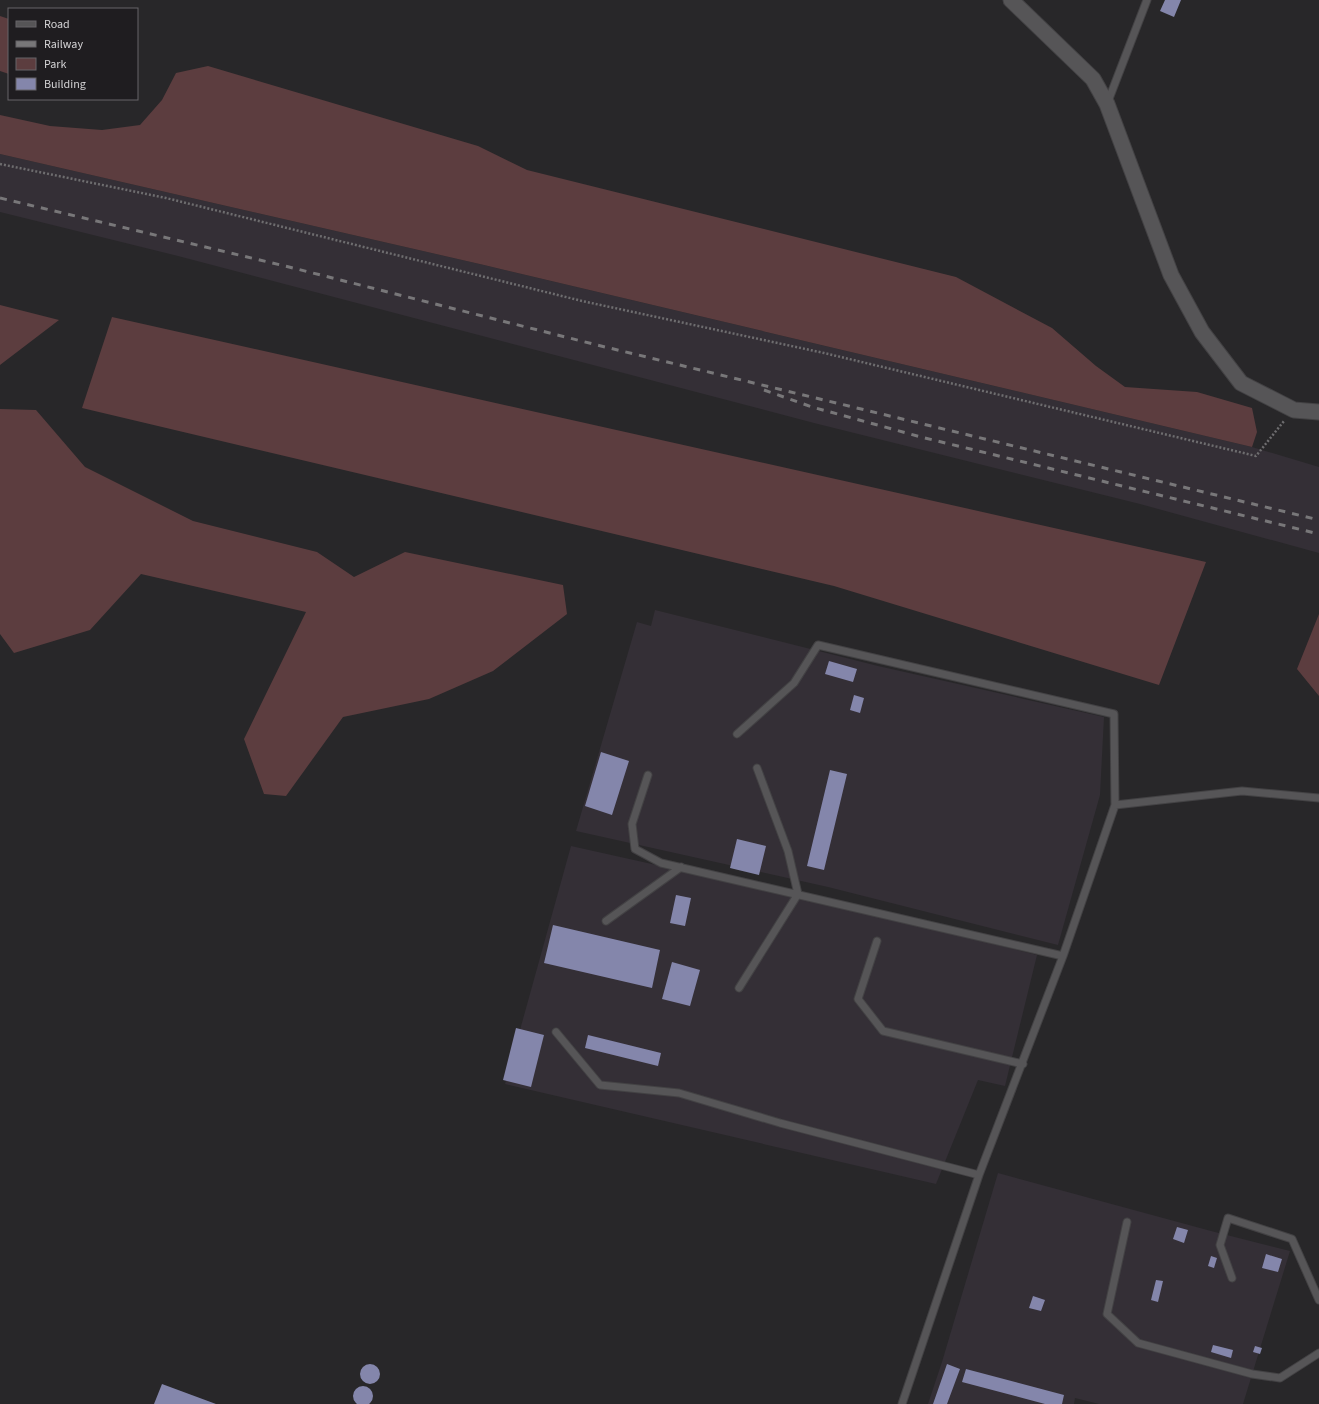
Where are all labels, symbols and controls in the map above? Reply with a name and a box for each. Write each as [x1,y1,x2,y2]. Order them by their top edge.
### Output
legend [8,8,138,100]
text: Road [44,16,70,33]
text: Railway [44,36,83,53]
text: Park [44,56,66,73]
text: Building [44,76,86,93]

